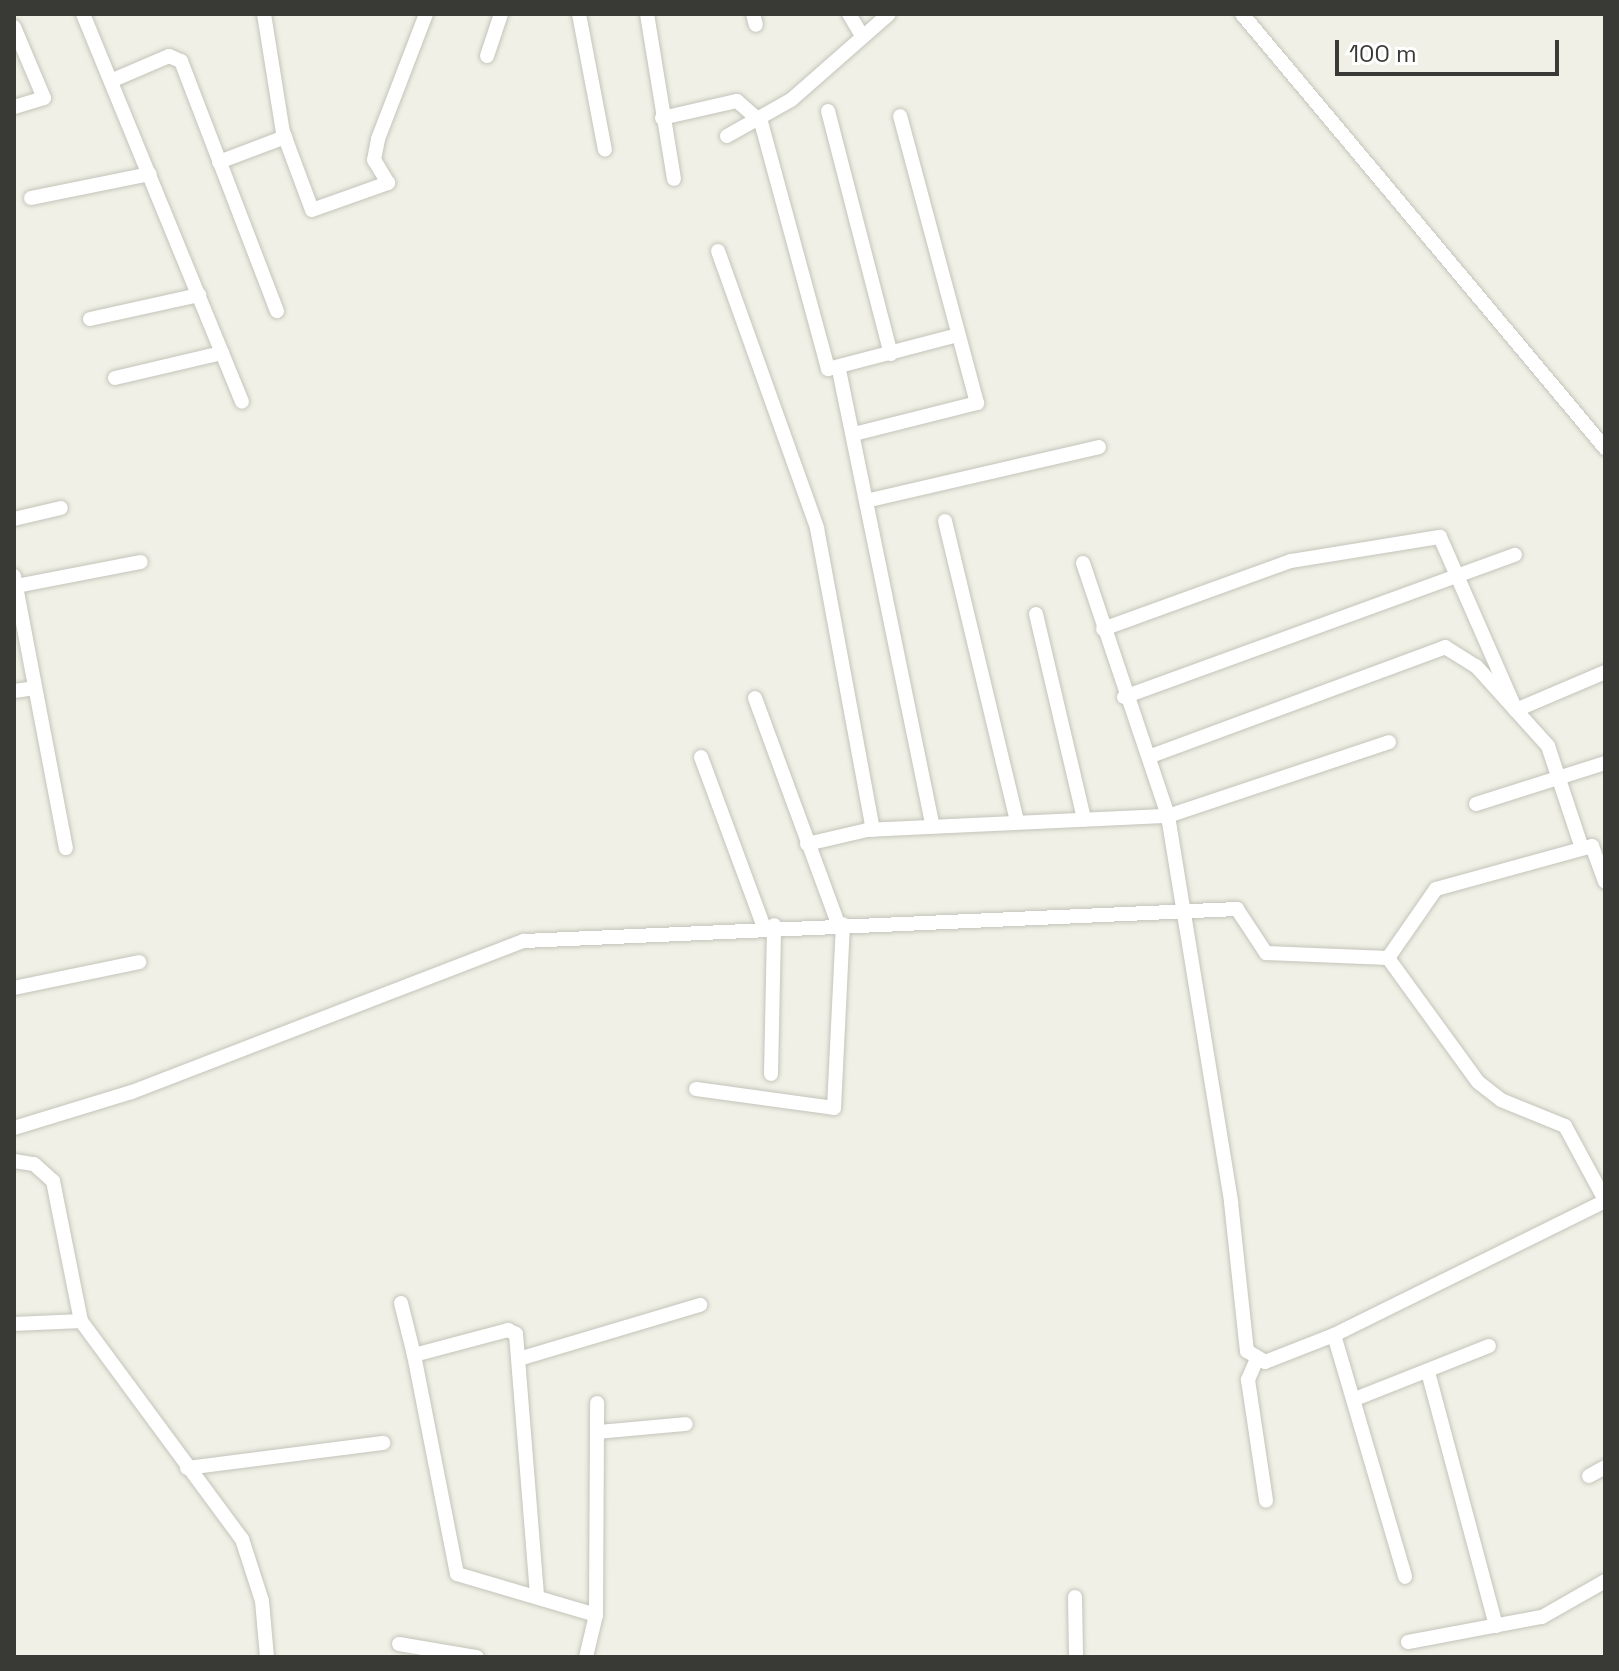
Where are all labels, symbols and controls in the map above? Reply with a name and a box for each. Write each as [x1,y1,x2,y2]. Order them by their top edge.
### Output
scale bar [1339,24,1563,74]
text: 100 m [1349,38,1417,69]

